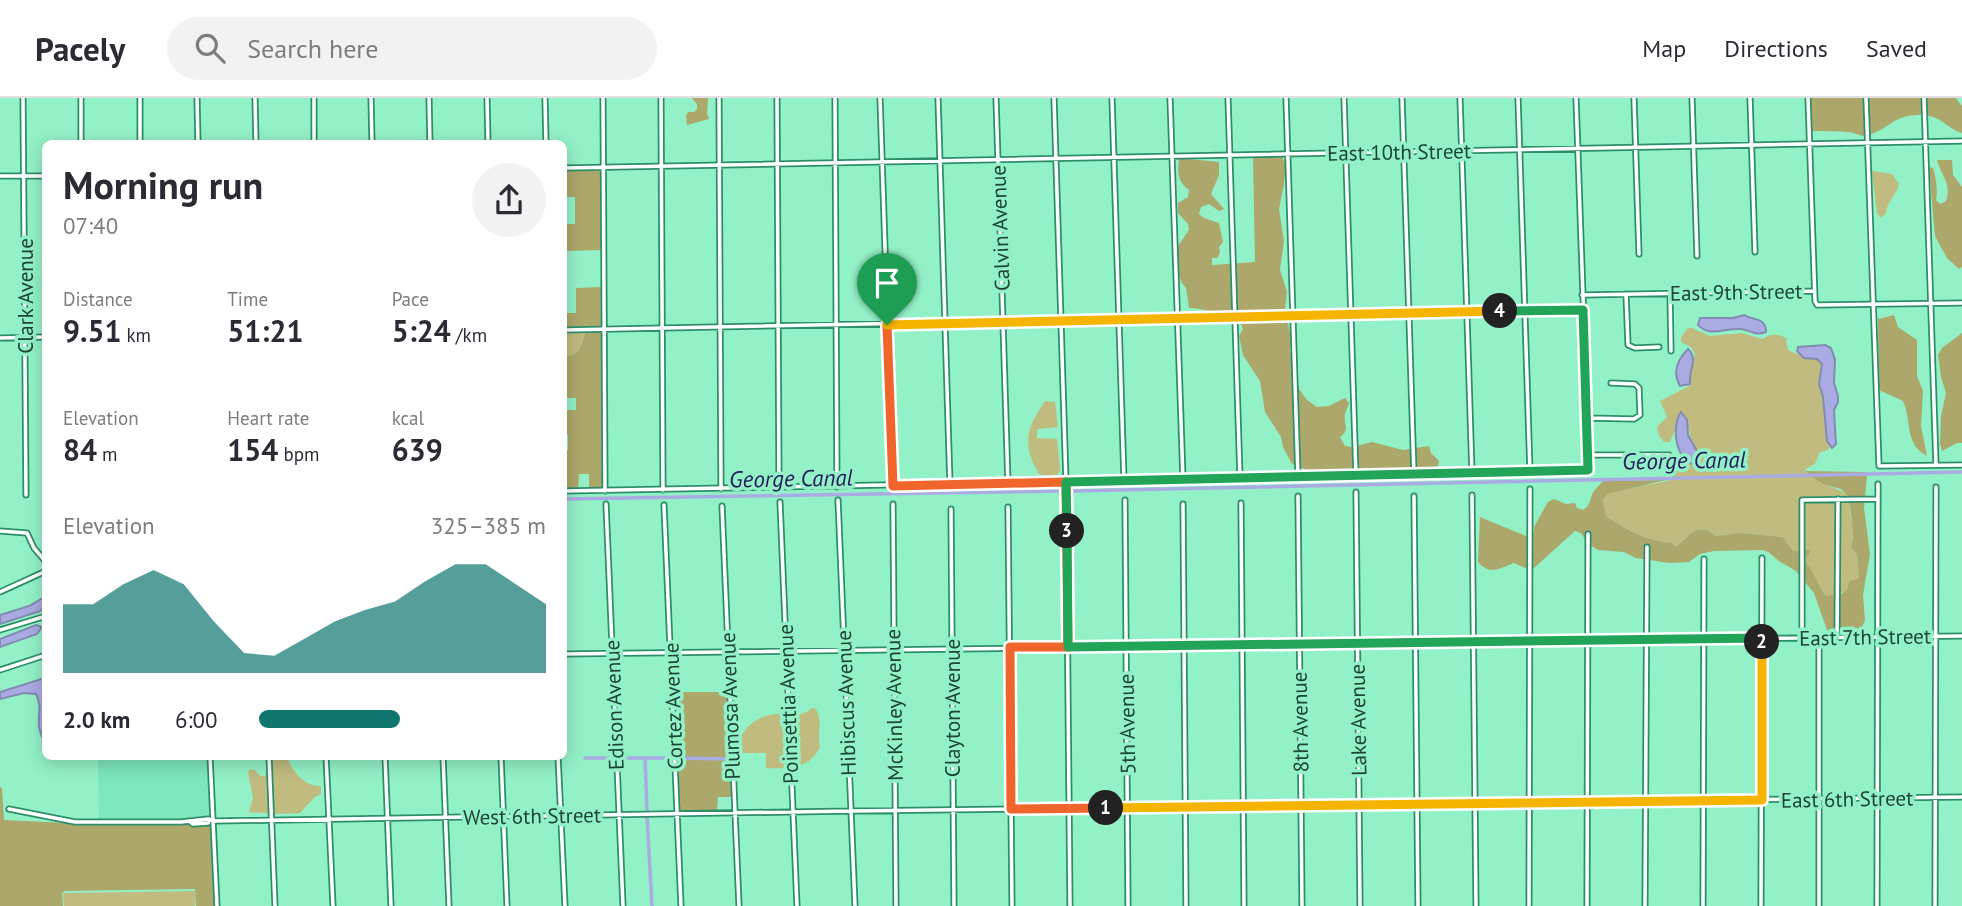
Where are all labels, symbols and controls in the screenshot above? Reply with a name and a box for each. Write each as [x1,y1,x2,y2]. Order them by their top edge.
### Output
search box [167,17,657,80]
text: Pacely [35,27,125,70]
icon: search [191,29,229,67]
text: Search here [247,32,378,65]
text: Map [1642,33,1686,64]
text: Directions [1724,33,1828,64]
text: Saved [1866,33,1927,64]
street label: East 10th Street [1327,137,1471,167]
text: Morning run [63,160,263,209]
button: share [472,163,546,237]
street label: Calvin Avenue [984,165,1016,291]
text: 07:40 [63,211,118,240]
street label: Clark Avenue [12,238,39,354]
pin [857,253,917,325]
icon: arrive [868,264,906,302]
street label: East 9th Street [1670,277,1802,307]
text: Distance [63,287,133,311]
text: Time [227,287,268,311]
text: Pace [392,287,429,311]
pin: 4 [1482,294,1518,328]
text: 4 [1494,298,1505,322]
text: 9.51 [63,311,121,350]
text: 51:21 [227,311,303,350]
text: 5:24 [392,311,451,350]
text: km [121,323,151,347]
text: /km [451,323,487,347]
text: Elevation [63,406,139,430]
text: Heart rate [227,406,309,430]
text: kcal [392,406,424,430]
text: 84 [63,430,97,469]
text: 154 [227,430,278,469]
text: 639 [392,430,443,469]
text: m [97,442,118,466]
text: bpm [278,442,319,466]
water label: George Canal [1622,444,1746,476]
water label: George Canal [729,462,853,494]
text: Elevation [63,511,155,540]
text: 325–385 m [431,511,546,540]
pin: 3 [1050,514,1084,548]
text: 3 [1061,518,1072,542]
street label: East 7th Street [1799,622,1931,652]
street label: Poinsettia Avenue [772,624,804,784]
pin: 2 [1744,624,1780,660]
street label: McKinley Avenue [879,629,909,781]
text: 2 [1756,629,1767,653]
street label: Hibiscus Avenue [830,630,862,776]
street label: Plumosa Avenue [714,632,746,780]
street label: Edison Avenue [598,639,630,771]
street label: Clayton Avenue [939,639,966,777]
street label: Cortez Avenue [657,642,689,770]
street label: Lake Avenue [1344,664,1372,776]
street label: 8th Avenue [1286,671,1314,773]
street label: 5th Avenue [1113,673,1141,775]
text: 2.0 km [63,705,130,734]
text: 6:00 [175,705,218,734]
street label: East 6th Street [1781,784,1913,814]
pin: 1 [1088,790,1124,826]
text: 1 [1100,795,1111,819]
street label: West 6th Street [463,801,601,831]

